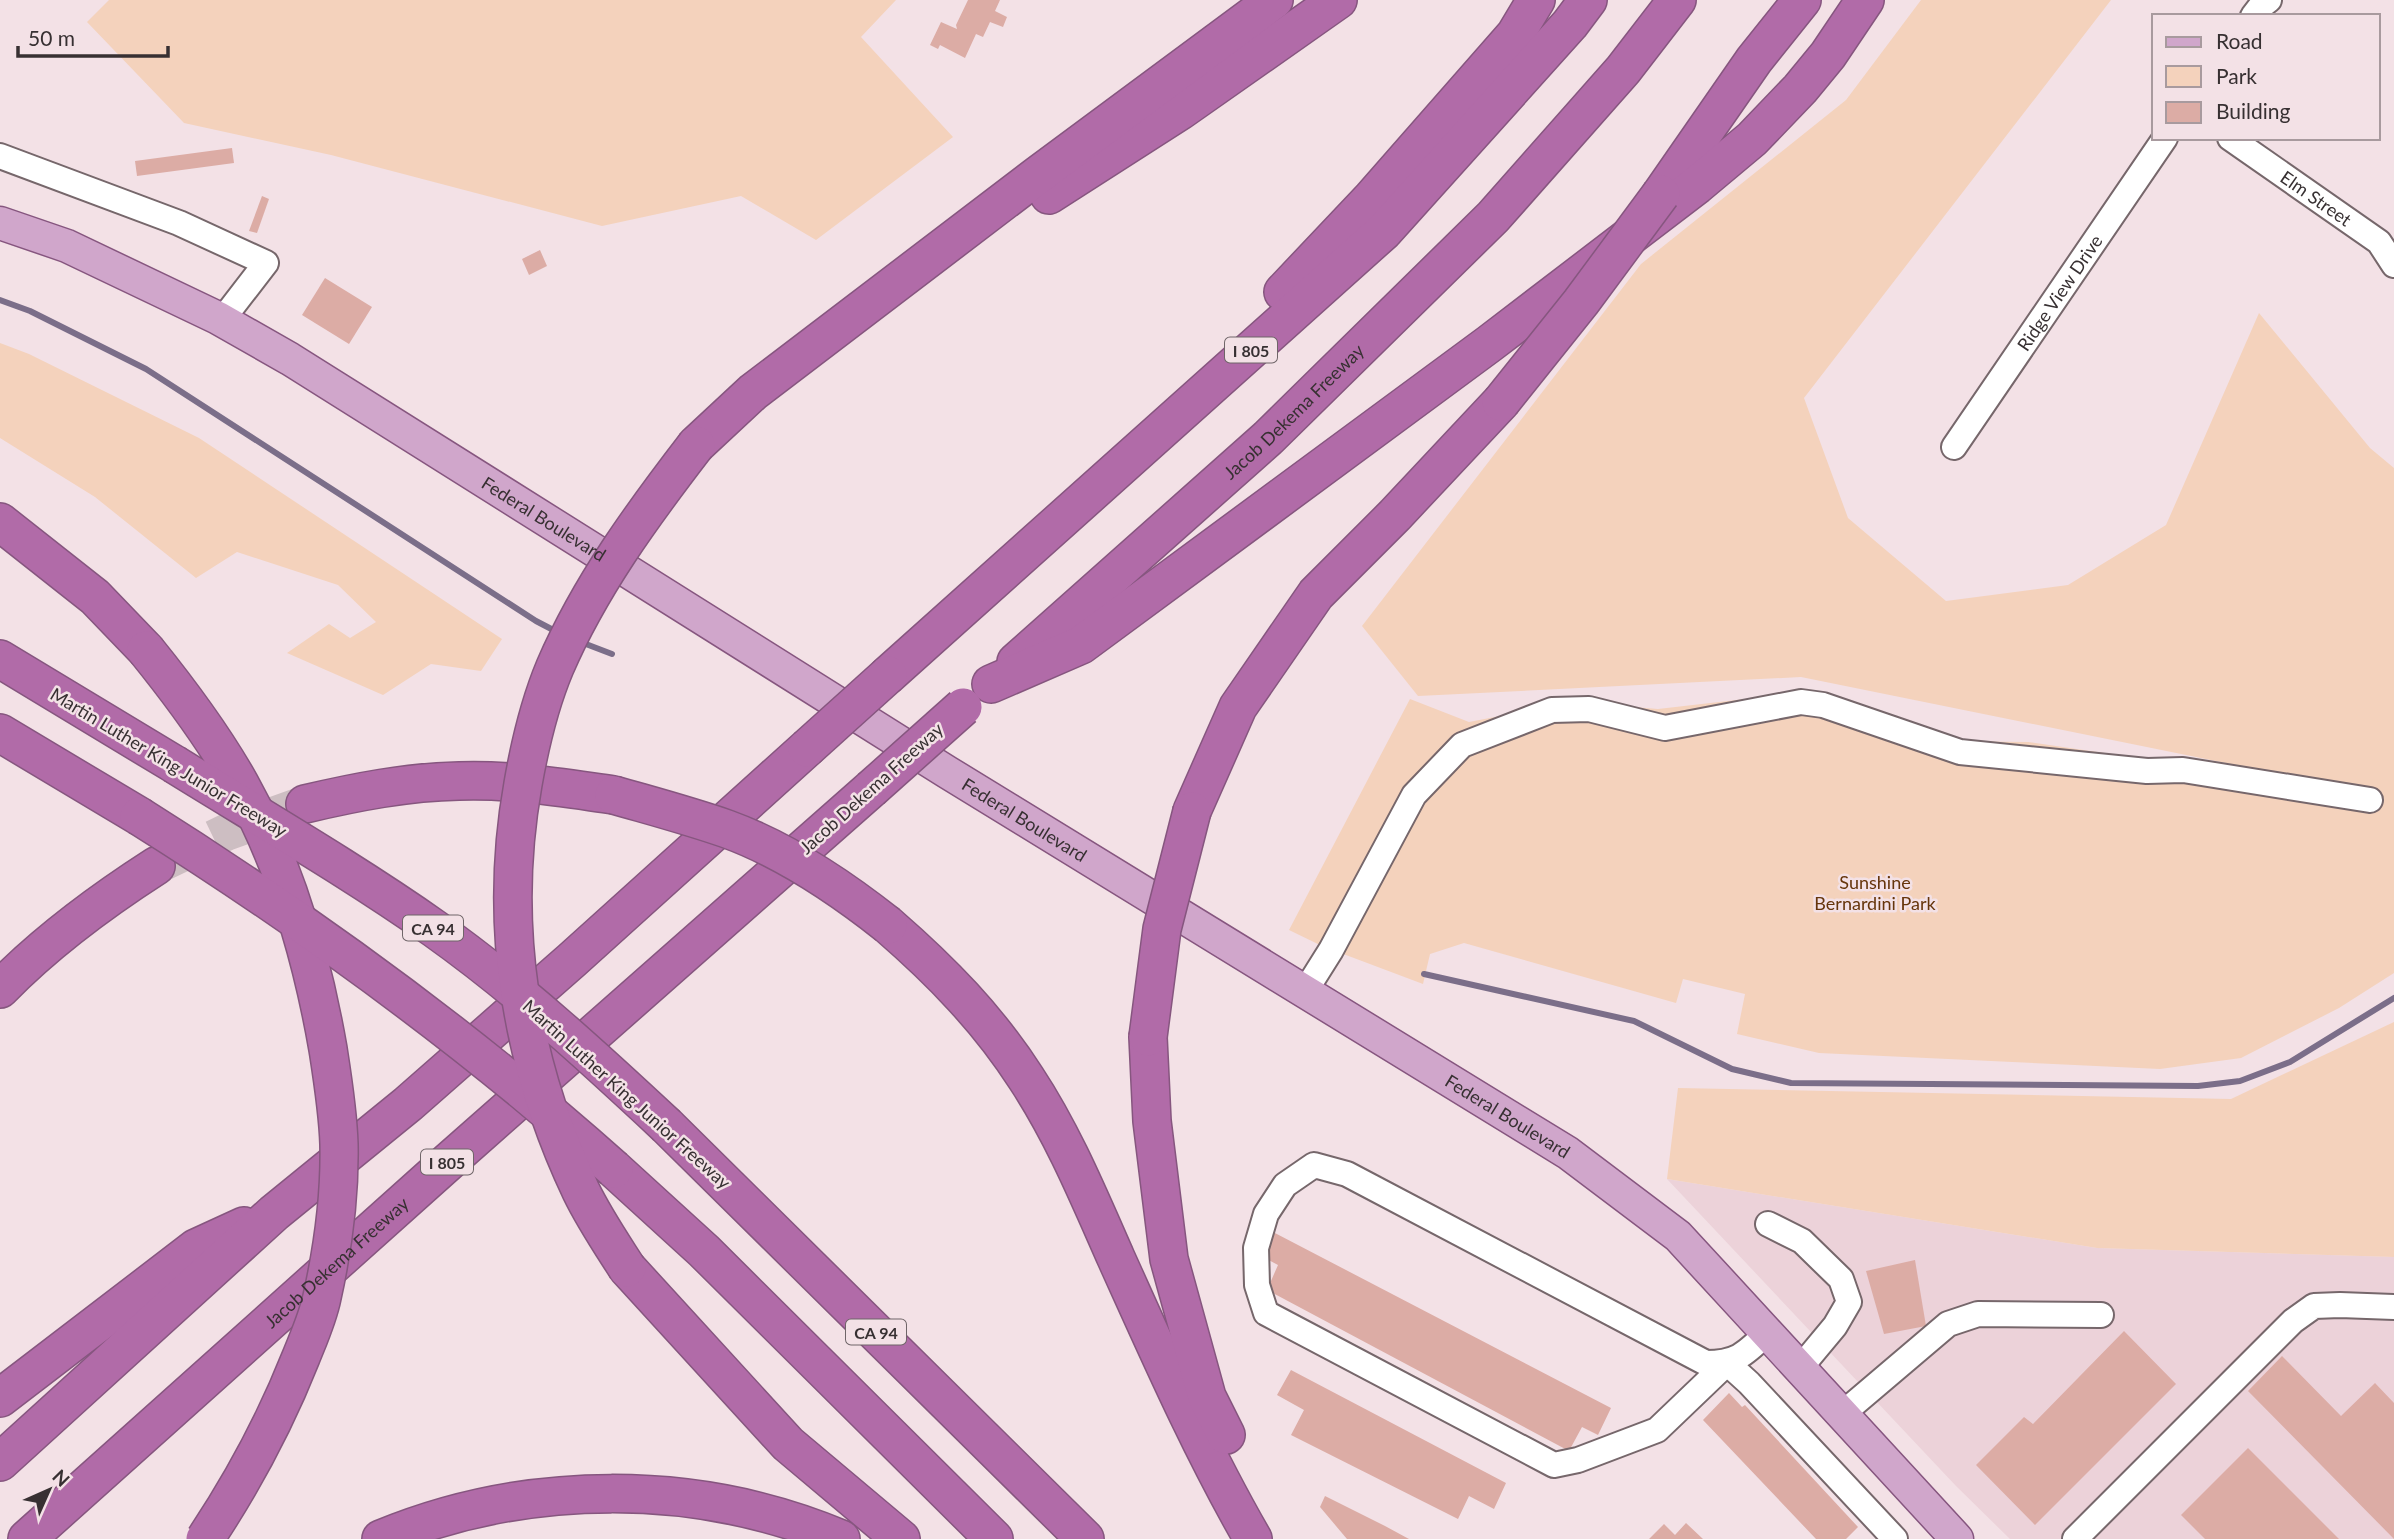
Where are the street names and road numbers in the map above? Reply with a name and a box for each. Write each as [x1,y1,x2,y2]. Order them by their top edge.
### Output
street label: Elm Street [2276,166,2356,231]
street label: Ridge View Drive [2012,230,2107,355]
road number: I 805 [1225,338,1277,362]
street label: Jacob Dekema Freeway [1219,339,1369,483]
street label: Federal Boulevard [478,471,610,566]
street label: Martin Luther King Junior Freeway [47,682,292,842]
street label: Jacob Dekema Freeway [795,717,948,858]
street label: Federal Boulevard [958,773,1091,866]
road number: CA 94 [403,916,463,940]
street label: Martin Luther King Junior Freeway [518,995,736,1194]
street label: Federal Boulevard [1441,1069,1574,1163]
road number: I 805 [421,1150,473,1174]
street label: Jacob Dekema Freeway [260,1192,413,1332]
road number: CA 94 [846,1320,906,1344]

